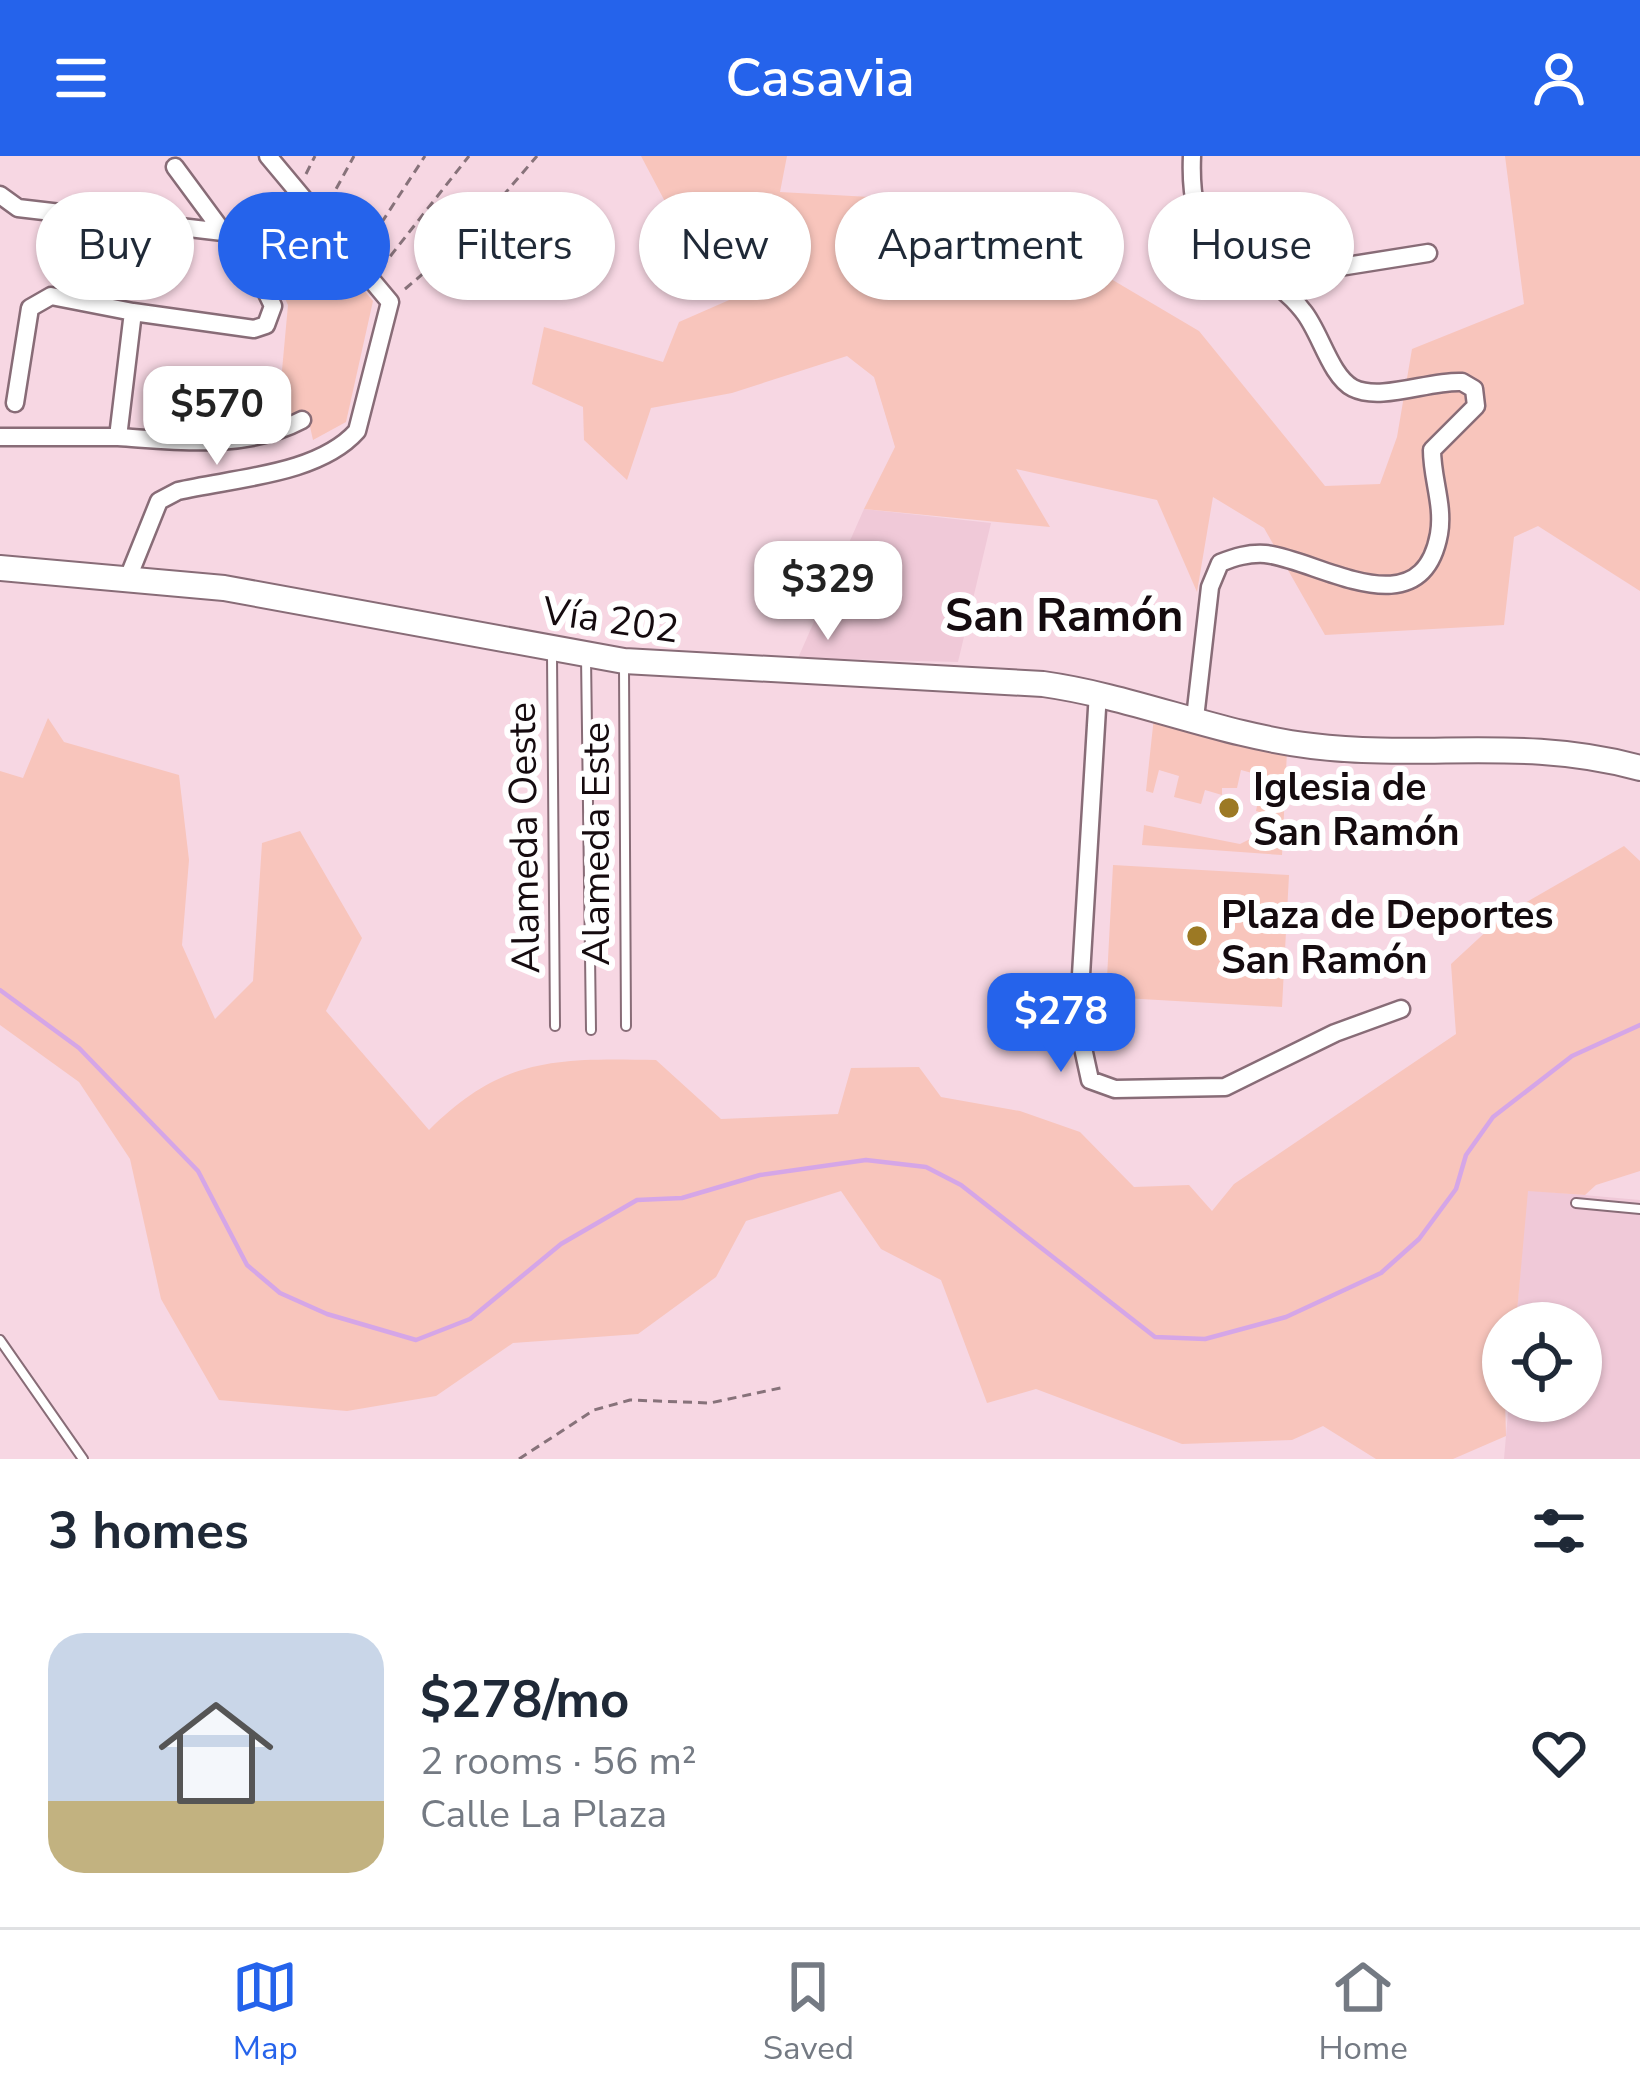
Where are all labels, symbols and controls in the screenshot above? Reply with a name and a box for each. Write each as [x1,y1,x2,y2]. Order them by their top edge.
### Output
text: Casavia [725,41,915,115]
icon: menu [48,45,114,111]
icon: person [1526,45,1592,111]
chip: Buy [36,192,194,300]
chip: Rent [218,192,390,300]
chip: Filters [414,192,615,300]
chip: New [639,192,811,300]
chip: Apartment [835,192,1124,300]
chip: House [1148,192,1354,300]
pin: $570 [146,366,288,468]
text: $570 [170,378,264,431]
pin: $329 [757,541,899,643]
text: $329 [781,553,875,606]
street label: Vía 202 [538,585,682,656]
district label: San Ramón [945,586,1183,647]
street label: Alameda Oeste [496,702,553,974]
street label: Alameda Este [570,722,623,966]
place label: Iglesia de San Ramón [1253,761,1460,859]
marker: Iglesia de San Ramón [1216,795,1242,821]
place label: Plaza de Deportes San Ramón [1221,889,1553,987]
marker: Plaza de Deportes San Ramón [1184,923,1210,949]
pin: $278 [990,973,1132,1075]
text: $278 [1014,985,1108,1038]
map controls [1482,1302,1602,1422]
button: locate [1482,1302,1602,1422]
text: 3 homes [48,1496,249,1566]
icon: filters [1526,1498,1592,1564]
text: $278/mo [420,1665,629,1735]
icon: home [144,1681,288,1825]
icon: heart [1526,1720,1592,1786]
text: 2 rooms · 56 m² [420,1735,697,1788]
text: Calle La Plaza [420,1788,667,1841]
tab: Map [232,1954,298,2071]
tab: Saved [763,1954,854,2071]
tab: Home [1318,1954,1408,2071]

